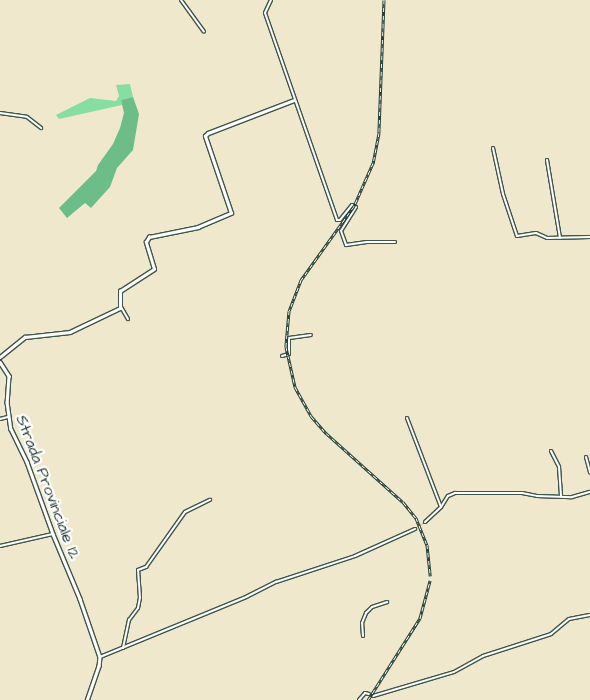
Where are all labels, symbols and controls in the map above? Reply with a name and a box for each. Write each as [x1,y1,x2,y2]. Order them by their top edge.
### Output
street label: Strada Provinciale 12 [12,412,84,562]

